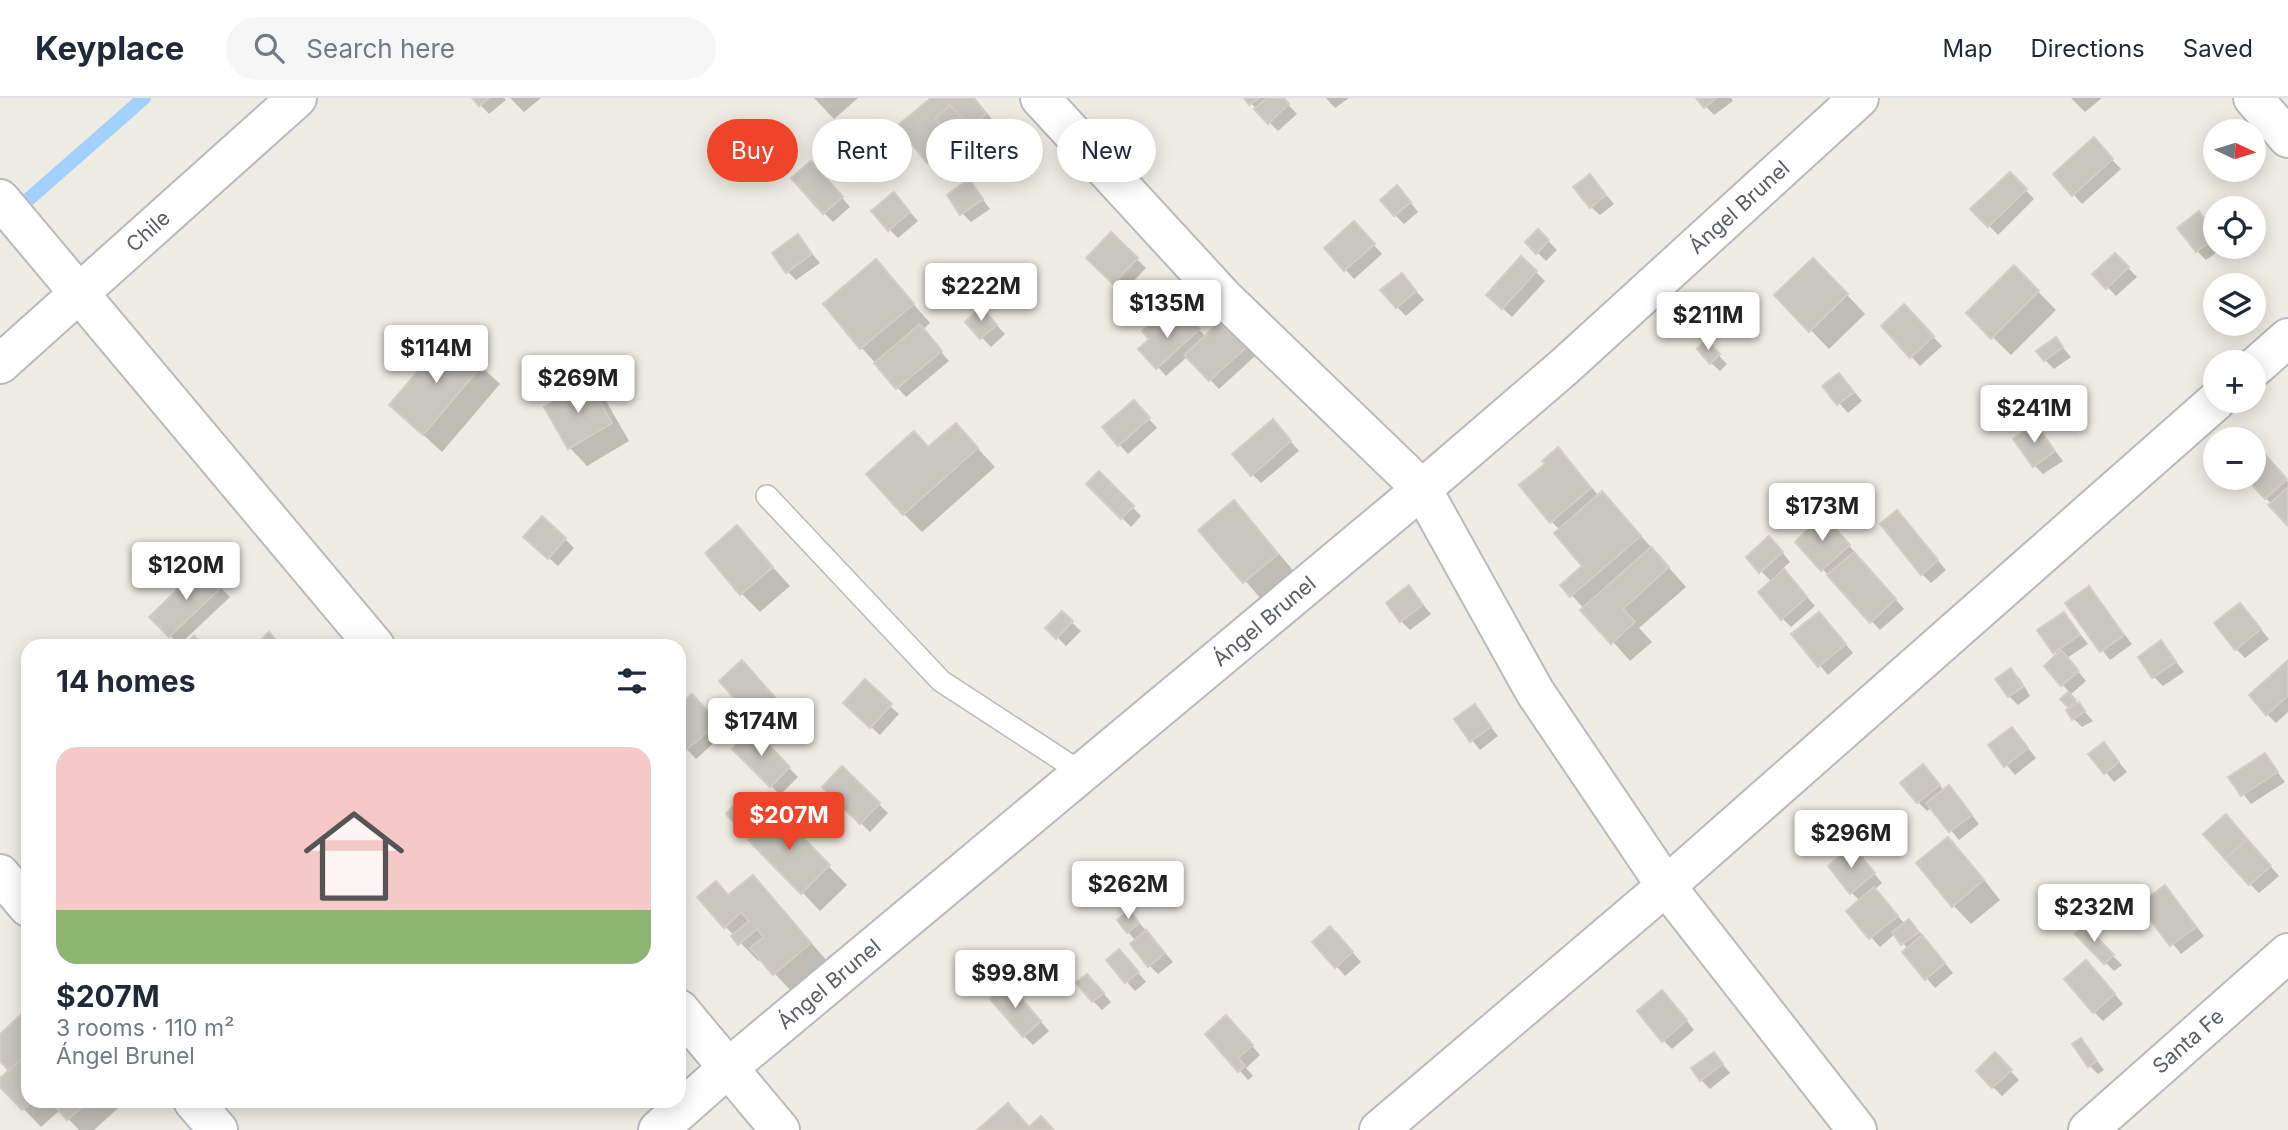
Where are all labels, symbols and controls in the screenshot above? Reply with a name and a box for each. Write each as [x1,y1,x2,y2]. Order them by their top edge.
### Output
search box [226,17,716,80]
text: Keyplace [35,28,184,68]
icon: search [250,29,288,67]
text: Search here [306,33,455,64]
text: Map [1943,34,1992,63]
text: Directions [2030,34,2145,63]
text: Saved [2183,34,2253,63]
chip: Buy [707,119,798,182]
chip: Rent [812,119,912,182]
chip: Filters [926,119,1043,182]
chip: New [1057,119,1156,182]
north arrow [2203,119,2266,182]
map controls [2203,119,2266,490]
street label: Ángel Brunel [1683,155,1794,259]
button: locate [2203,196,2266,259]
street label: Chile [121,205,175,257]
pin: $222M [932,264,1030,323]
text: $222M [941,272,1021,300]
button: layers [2203,273,2266,336]
pin: $135M [1118,280,1216,340]
text: $135M [1129,289,1205,317]
pin: $211M [1659,292,1757,352]
text: $211M [1673,301,1743,329]
pin: $114M [387,326,485,385]
text: $114M [400,334,472,362]
button: + [2203,350,2266,413]
pin: $269M [529,356,627,415]
text: $269M [538,364,618,392]
pin: $241M [1985,386,2083,445]
text: $241M [1996,394,2072,422]
button: − [2203,427,2266,490]
pin: $173M [1773,484,1871,543]
text: $173M [1785,492,1859,520]
pin: $120M [137,542,235,602]
text: $120M [148,551,224,579]
street label: Ángel Brunel [1207,570,1321,671]
icon: filters [613,662,651,700]
text: 14 homes [56,663,195,699]
pin: $174M [712,698,810,758]
text: $174M [724,707,798,735]
pin: $207M [740,792,838,852]
icon: home [291,793,417,919]
text: $207M [749,801,829,829]
pin: $296M [1802,810,1900,870]
text: $296M [1811,819,1891,847]
pin: $262M [1079,862,1177,921]
text: $262M [1088,870,1168,898]
pin: $232M [2045,884,2143,944]
text: $232M [2054,893,2134,921]
street label: Ángel Brunel [772,933,886,1034]
pin: $99.8M [958,950,1072,1010]
text: $99.8M [971,959,1059,987]
text: $207M [56,978,160,1014]
street label: Santa Fe [2147,1003,2229,1079]
text: 3 rooms · 110 m² [56,1014,234,1042]
text: Ángel Brunel [56,1042,195,1070]

